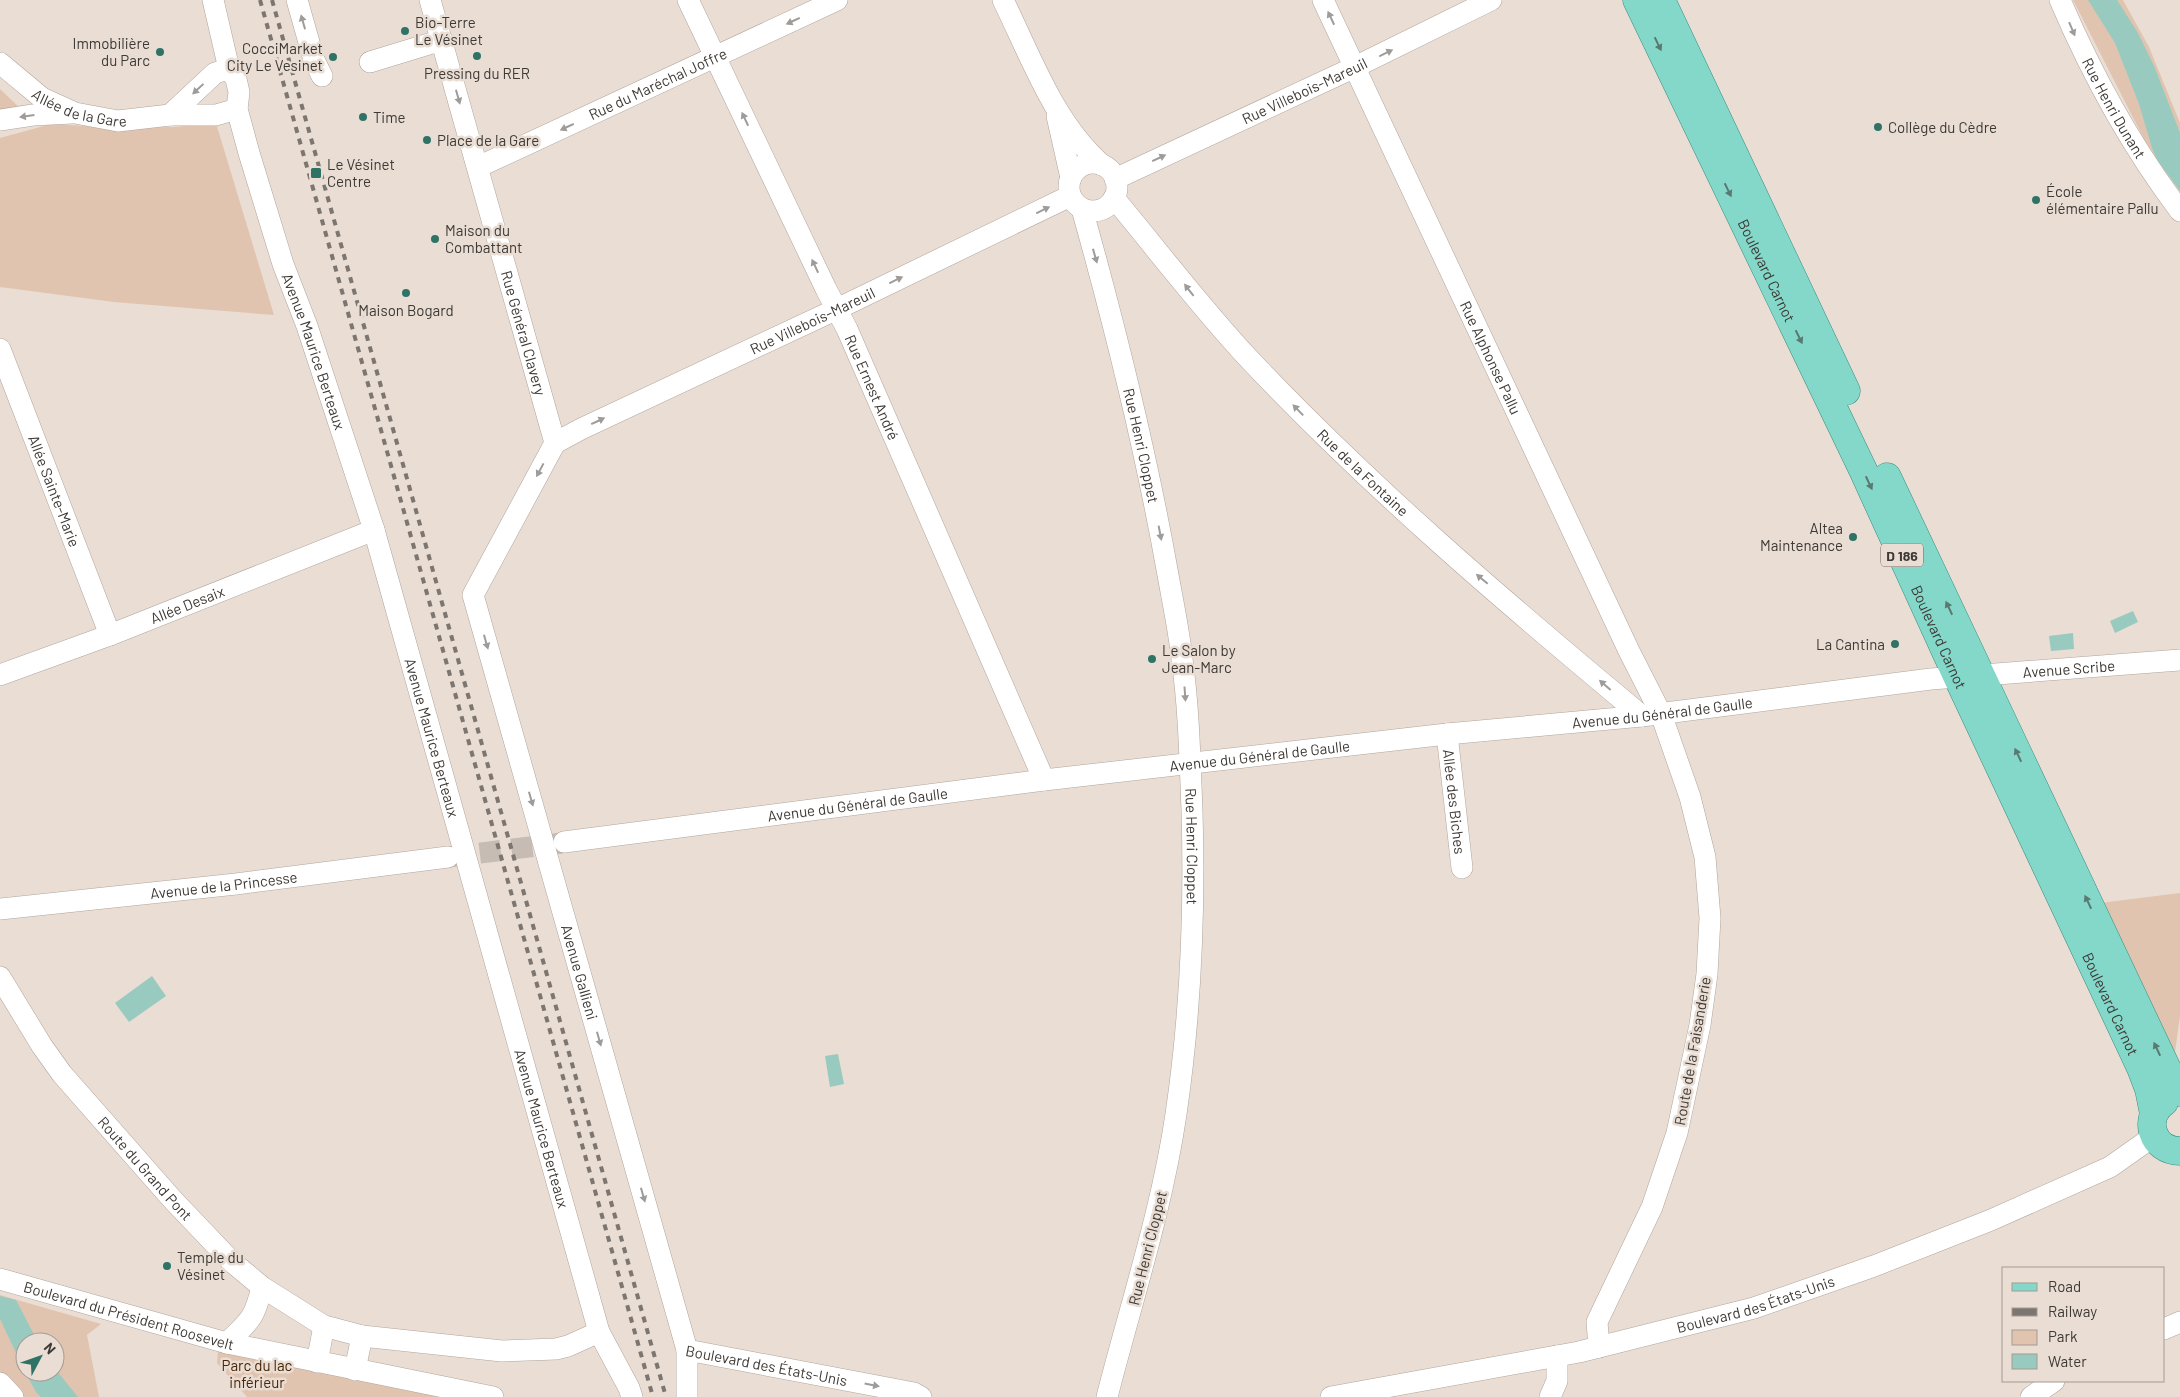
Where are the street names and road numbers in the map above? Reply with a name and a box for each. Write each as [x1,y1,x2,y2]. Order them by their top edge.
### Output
street label: Rue du Maréchal Joffre [586,44,729,123]
street label: Rue Villebois-Mareuil [1239,54,1370,128]
street label: Rue Henri Dunant [2079,55,2150,162]
street label: Allée de la Gare [29,85,128,130]
street label: Boulevard Carnot [1735,216,1799,325]
street label: Rue Général Clavery [498,269,550,398]
street label: Avenue Maurice Berteaux [278,271,349,432]
street label: Rue Villebois-Mareuil [747,283,878,358]
street label: Rue Alphonse Pallu [1457,298,1525,417]
street label: Rue Ernest André [842,332,903,443]
street label: Rue Henri Cloppet [1120,386,1163,504]
street label: Rue de la Fontaine [1314,425,1412,520]
street label: Allée Sainte-Marie [25,432,84,549]
road number: D 186 [1881,544,1923,566]
street label: Allée Desaix [147,582,227,627]
street label: Boulevard Carnot [1908,582,1971,692]
street label: Avenue Maurice Berteaux [401,656,463,819]
street label: Avenue Scribe [2022,656,2116,681]
street label: Avenue du Général de Gaulle [1571,693,1754,731]
street label: Avenue du Général de Gaulle [1168,736,1351,775]
street label: Allée des Biches [1440,748,1469,855]
street label: Avenue du Général de Gaulle [766,784,949,825]
street label: Rue Henri Cloppet [1182,788,1202,905]
street label: Avenue de la Princesse [149,867,298,902]
street label: Avenue Gallieni [558,922,602,1022]
street label: Boulevard Carnot [2079,949,2143,1058]
street label: Route de la Faisanderie [1670,975,1714,1127]
street label: Avenue Maurice Berteaux [511,1047,573,1210]
street label: Route du Grand Pont [94,1113,196,1224]
street label: Rue Henri Cloppet [1124,1189,1170,1307]
street label: Boulevard des États-Unis [1675,1272,1837,1336]
street label: Boulevard du Président Roosevelt [22,1277,236,1353]
street label: Boulevard des États-Unis [684,1341,849,1389]

